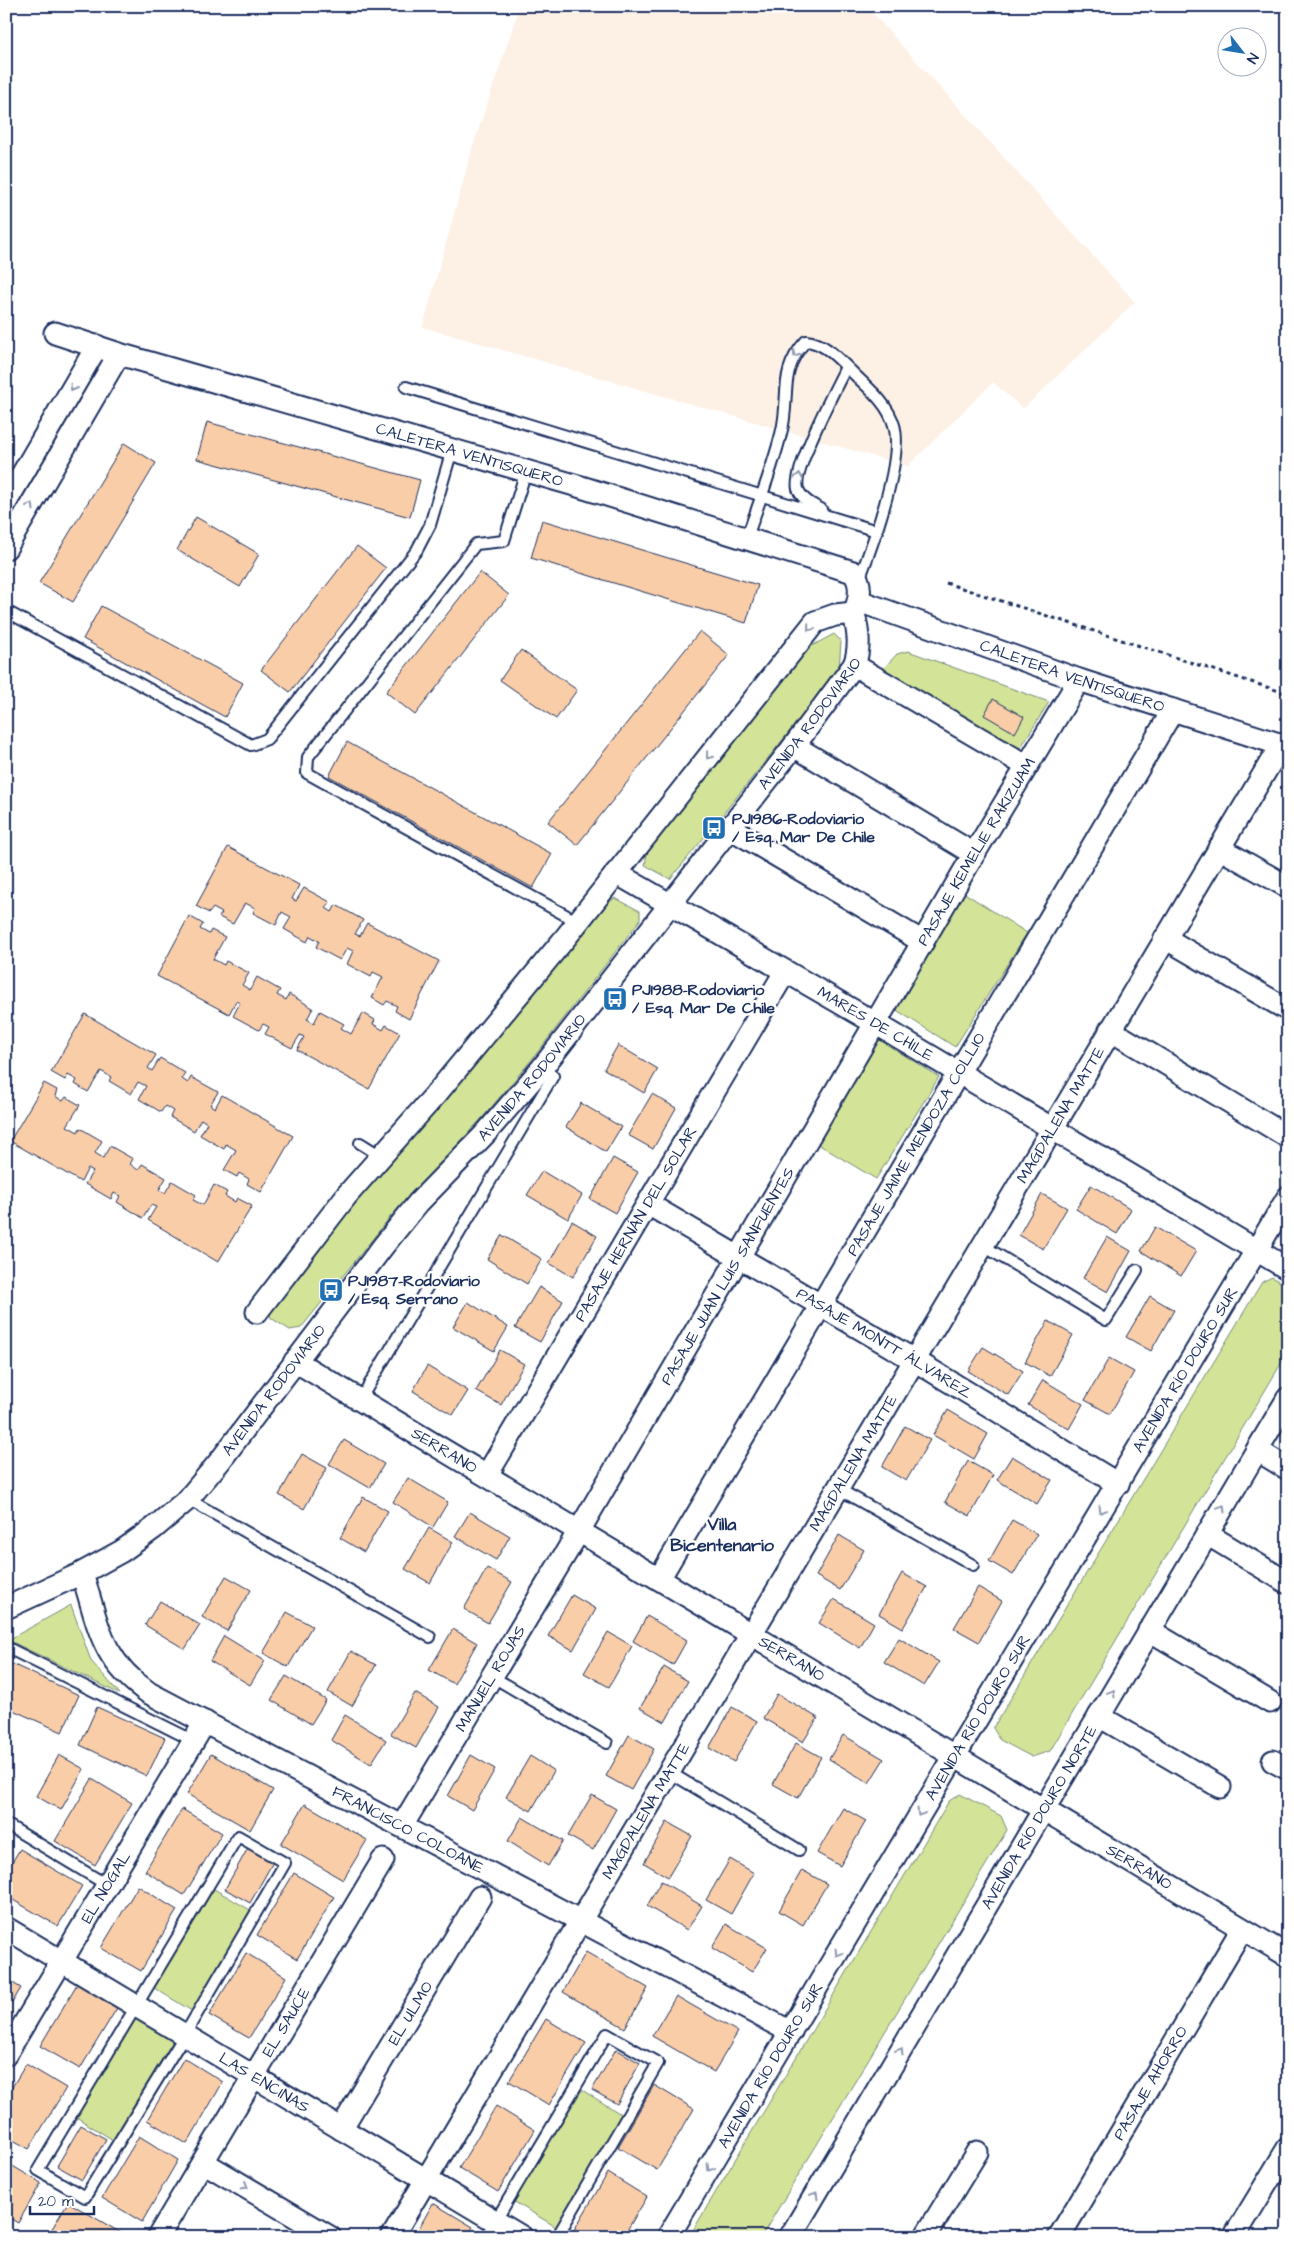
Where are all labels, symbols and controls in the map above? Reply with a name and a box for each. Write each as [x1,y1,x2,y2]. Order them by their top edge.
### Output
north arrow [1216,28,1266,78]
text: N [1241,49,1263,67]
one-way arrow [792,349,802,358]
one-way arrow [69,383,79,392]
street label: CALETERA VENTISQUERO [373,417,566,492]
one-way arrow [794,471,804,480]
one-way arrow [24,502,34,511]
one-way arrow [807,623,816,632]
street label: CALETERA VENTISQUERO [977,634,1168,718]
street label: AVENIDA RODOVIARIO [753,655,867,794]
one-way arrow [706,750,715,759]
street label: PASAJE KEMELIE RAKIZUAM [912,753,1041,950]
place label: PJ1986-Rodoviario / Esq. Mar De Chile [732,808,875,848]
bus stop icon: PJ1986-Rodoviario / Esq. Mar De Chile [701,815,727,841]
place label: PJ1988-Rodoviario / Esq. Mar De Chile [632,979,775,1019]
street label: MARES DE CHILE [813,981,938,1067]
bus stop icon: PJ1988-Rodoviario / Esq. Mar De Chile [602,986,628,1012]
street label: AVENIDA RODOVIARIO [473,1009,592,1146]
street label: PASAJE JAIME MENDOZA COLLIO [841,1028,991,1260]
street label: MAGDALENA MATTE [1011,1042,1110,1187]
street label: PASAJE HERNÁN DEL SOLAR [569,1122,702,1326]
street label: PASAJE JUAN LUIS SANFUENTES [656,1163,800,1389]
place label: PJ1987-Rodoviario / Esq. Serrano [348,1270,481,1310]
bus stop icon: PJ1987-Rodoviario / Esq. Serrano [318,1277,344,1303]
street label: PASAJE MONTT ÁLVAREZ [792,1282,976,1404]
street label: AVENIDA RÍO DOURO SUR [1127,1282,1243,1456]
street label: AVENIDA RODOVIARIO [217,1320,331,1460]
street label: MAGDALENA MATTE [804,1390,903,1535]
street label: SERRANO [407,1422,482,1479]
one-way arrow [1098,1505,1108,1514]
one-way arrow [1216,1505,1226,1514]
district label: Villa Bicentenario [670,1512,775,1558]
street label: MANUEL ROJAS [450,1621,531,1736]
street label: SERRANO [754,1630,829,1687]
street label: AVENIDA RÍO DOURO SUR [920,1630,1036,1804]
one-way arrow [1106,1689,1116,1698]
street label: AVENIDA RÍO DOURO NORTE [976,1721,1103,1913]
street label: MAGDALENA MATTE [597,1738,695,1883]
street label: FRANCISCO COLOANE [328,1781,488,1879]
one-way arrow [917,1808,927,1817]
street label: SERRANO [1102,1838,1177,1895]
street label: EL NOGAL [76,1848,136,1928]
one-way arrow [834,1948,844,1957]
street label: EL ULMO [383,1977,438,2049]
street label: AVENIDA RÍO DOURO SUR [712,1978,828,2152]
street label: EL SAUCE [257,1983,316,2061]
street label: PASAJE AHORRO [1108,2022,1193,2144]
street label: LAS ENCINAS [215,2047,314,2118]
one-way arrow [894,2047,904,2056]
one-way arrow [706,2163,716,2172]
one-way arrow [239,2180,248,2190]
scale bar [30,2183,94,2215]
text: 20 m [38,2191,74,2212]
one-way arrow [809,2191,819,2200]

